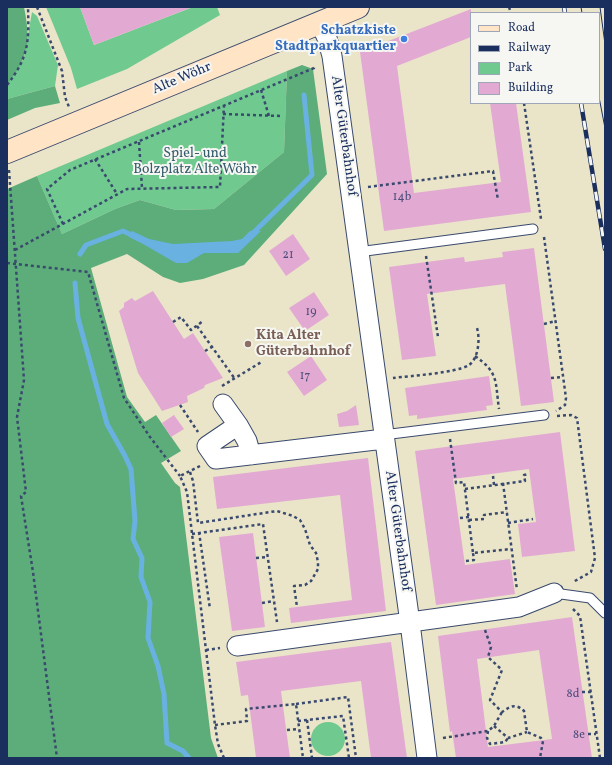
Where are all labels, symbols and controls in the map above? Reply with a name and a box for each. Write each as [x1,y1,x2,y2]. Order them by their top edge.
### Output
legend [470,12,600,104]
text: Road [508,20,535,36]
place label: Schatzkiste Stadtparkquartier [275,23,396,56]
marker: Schatzkiste Stadtparkquartier [399,34,409,44]
text: Railway [508,40,551,56]
street label: Alte Wöhr [150,59,214,99]
text: Park [508,60,533,76]
street label: Alter Güterbahnhof [326,75,360,197]
text: Building [508,80,553,96]
park label: Spiel- und Bolzplatz Alte Wöhr [133,146,257,178]
house number: 14b [393,191,411,205]
house number: 21 [282,249,294,263]
house number: 19 [306,306,316,320]
place label: Kita Alter Güterbahnhof [256,328,350,360]
marker: Kita Alter Güterbahnhof [243,339,253,349]
house number: 17 [300,370,310,384]
street label: Alter Güterbahnhof [380,470,414,592]
house number: 8d [567,688,579,702]
house number: 8e [573,729,585,743]

